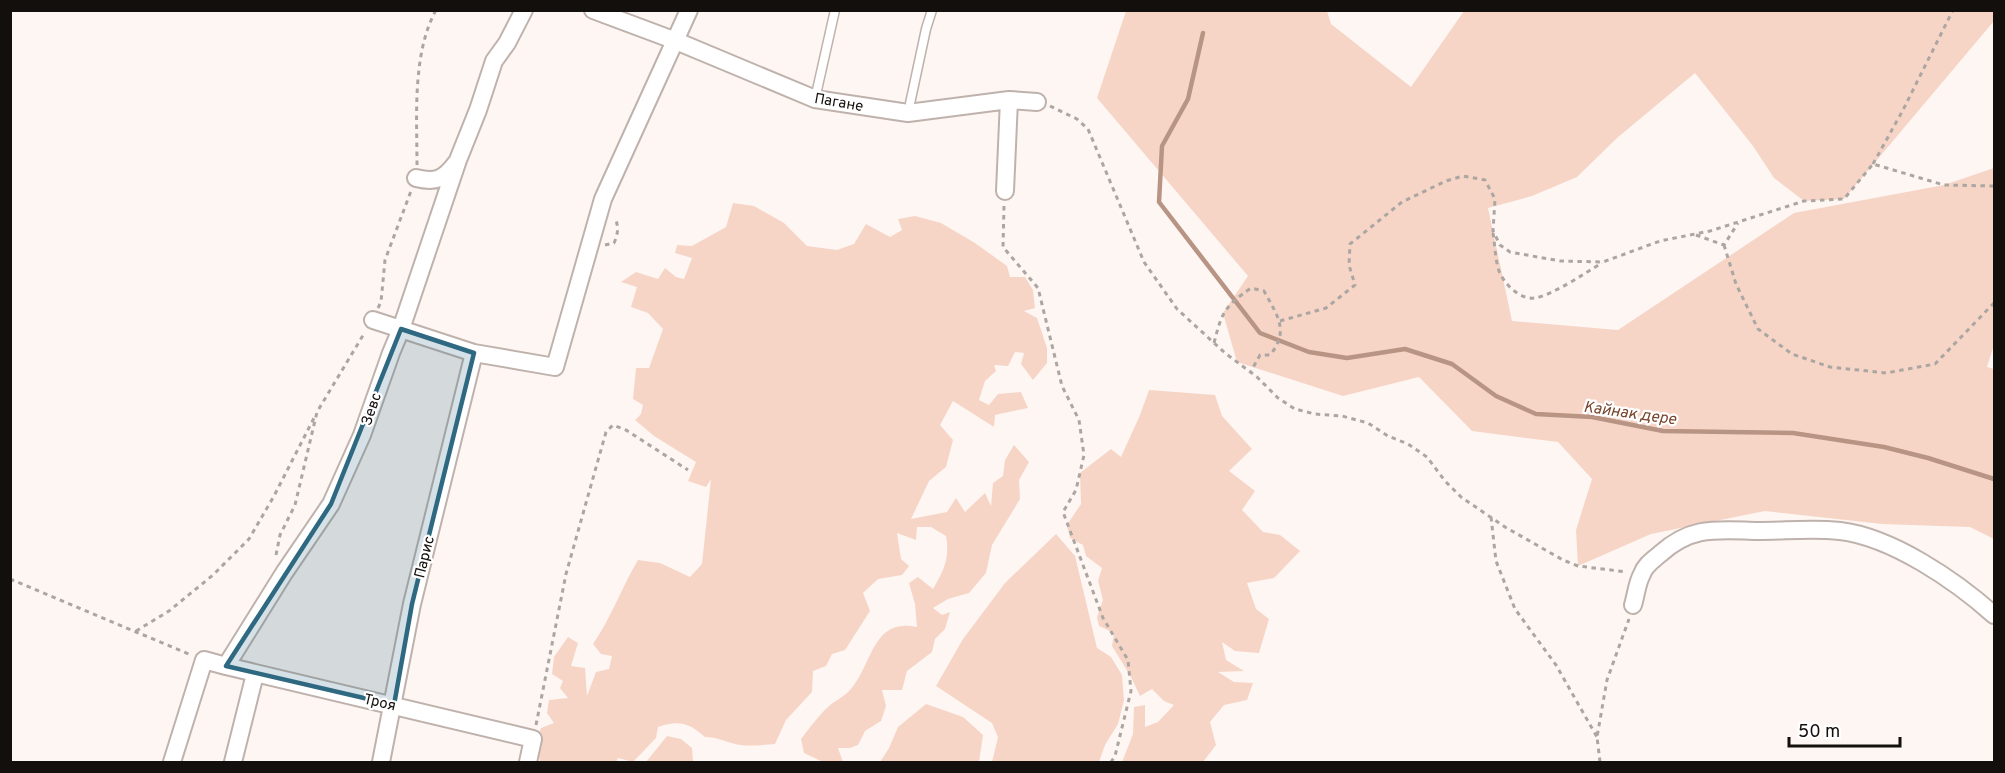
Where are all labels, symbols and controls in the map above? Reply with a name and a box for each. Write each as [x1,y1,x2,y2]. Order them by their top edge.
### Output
street label: Пагане [813,90,865,117]
street label: Зевс [358,391,387,428]
water label: Кайнак дере [1582,398,1678,430]
street label: Парис [411,534,440,580]
street label: Троя [362,691,398,716]
scale bar [1789,710,1900,748]
text: 50 m [1798,721,1840,744]

